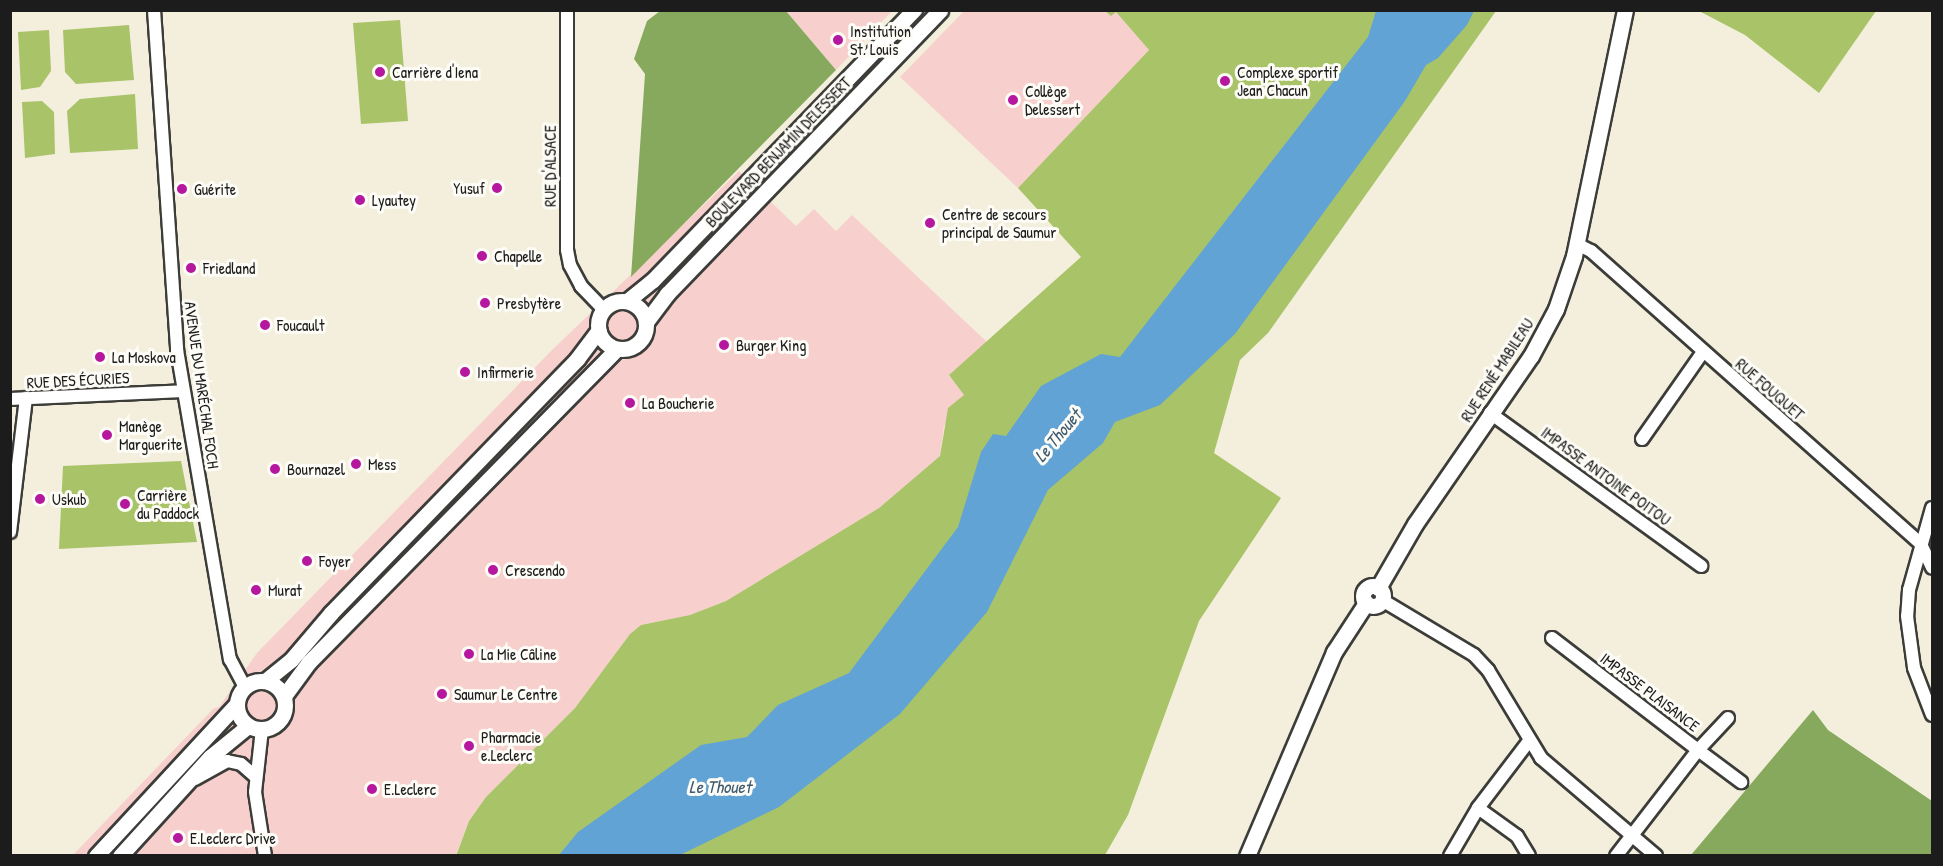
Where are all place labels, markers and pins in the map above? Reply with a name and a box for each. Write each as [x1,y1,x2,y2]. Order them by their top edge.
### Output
place label: Institution St. Louis [850,21,911,59]
marker: Institution St. Louis [831,33,845,47]
place label: Carrière d'Iena [392,62,478,82]
place label: Complexe sportif Jean Chacun [1237,62,1338,100]
marker: Carrière d'Iena [373,65,387,79]
marker: Complexe sportif Jean Chacun [1218,74,1232,88]
place label: Collège Delessert [1025,81,1080,119]
marker: Collège Delessert [1006,93,1020,107]
place label: Yusuf [453,178,485,198]
place label: Guérite [194,179,236,199]
marker: Yusuf [490,181,504,195]
marker: Guérite [175,182,189,196]
place label: Lyautey [372,190,416,210]
marker: Lyautey [353,193,367,207]
place label: Centre de secours principal de Saumur [942,204,1056,242]
marker: Centre de secours principal de Saumur [923,216,937,230]
place label: Chapelle [494,246,542,266]
marker: Chapelle [475,249,489,263]
place label: Friedland [203,258,255,278]
marker: Friedland [184,261,198,275]
place label: Presbytère [497,293,561,313]
marker: Presbytère [478,296,492,310]
place label: Foucault [277,315,324,335]
marker: Foucault [258,318,272,332]
place label: Burger King [736,335,806,355]
marker: Burger King [717,338,731,352]
place label: La Moskova [112,347,176,367]
marker: La Moskova [93,350,107,364]
place label: Infirmerie [477,362,534,382]
marker: Infirmerie [458,365,472,379]
place label: La Boucherie [642,393,714,413]
marker: La Boucherie [623,396,637,410]
place label: Manège Marguerite [119,416,182,454]
marker: Manège Marguerite [100,428,114,442]
place label: Mess [368,454,396,474]
marker: Mess [349,457,363,471]
place label: Bournazel [287,459,345,479]
marker: Bournazel [268,462,282,476]
place label: Carrière du Paddock [137,485,199,523]
place label: Uskub [52,489,87,509]
marker: Uskub [33,492,47,506]
marker: Carrière du Paddock [118,497,132,511]
place label: Foyer [319,551,351,571]
marker: Foyer [300,554,314,568]
place label: Crescendo [505,560,565,580]
marker: Crescendo [486,563,500,577]
place label: Murat [268,580,302,600]
marker: Murat [249,583,263,597]
place label: La Mie Câline [481,644,557,664]
marker: La Mie Câline [462,647,476,661]
place label: Saumur Le Centre [454,684,558,704]
marker: Saumur Le Centre [435,687,449,701]
place label: Pharmacie e.Leclerc [481,727,541,765]
marker: Pharmacie e.Leclerc [462,739,476,753]
place label: E.Leclerc [384,779,436,799]
marker: E.Leclerc [365,782,379,796]
place label: E.Leclerc Drive [190,828,276,848]
marker: E.Leclerc Drive [171,831,185,845]

